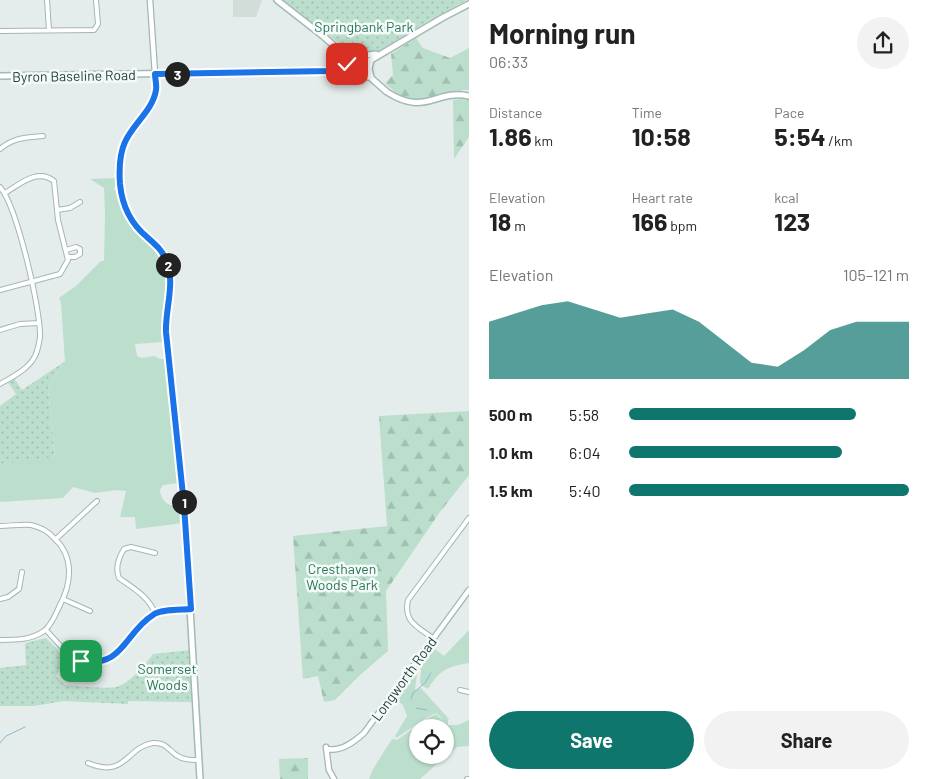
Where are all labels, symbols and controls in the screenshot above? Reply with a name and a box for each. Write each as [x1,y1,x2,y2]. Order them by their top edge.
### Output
text: Morning run [489,16,636,50]
button: share [857,17,909,69]
park label: Springbank Park [314,18,414,35]
pin [326,43,368,85]
icon: check [333,50,361,78]
text: 06:33 [489,52,528,71]
pin: 3 [164,62,190,86]
street label: Byron Baseline Road [12,66,136,85]
text: 3 [174,66,181,83]
text: Distance [489,104,542,121]
text: Time [632,104,662,121]
text: Pace [774,104,804,121]
text: 1.86 [489,121,532,151]
text: 10:58 [632,121,691,151]
text: 5:54 [774,121,826,151]
text: km [532,132,553,149]
text: /km [826,132,853,149]
text: Elevation [489,189,545,206]
text: Heart rate [632,189,693,206]
text: kcal [774,189,799,206]
text: 18 [489,206,511,236]
text: 166 [632,206,667,236]
text: 123 [774,206,810,236]
text: m [511,217,526,234]
text: bpm [667,217,697,234]
pin: 2 [156,252,180,278]
text: 2 [165,257,172,274]
text: Elevation [489,265,553,284]
text: 105–121 m [843,265,909,284]
text: 500 m [489,405,532,424]
text: 5:58 [569,405,599,424]
text: 1.0 km [489,443,533,462]
text: 6:04 [569,443,601,462]
text: 1.5 km [489,481,533,500]
text: 5:40 [569,481,601,500]
pin: 1 [172,490,196,514]
text: 1 [182,494,187,511]
park label: Cresthaven Woods Park [306,560,378,593]
street label: Longworth Road [367,633,440,724]
pin [60,640,102,682]
icon: arrive [67,647,95,675]
park label: Somerset Woods [138,660,197,693]
button: Save [489,711,694,769]
button: Share [704,711,909,769]
map controls [409,719,454,764]
button: locate [409,719,454,764]

